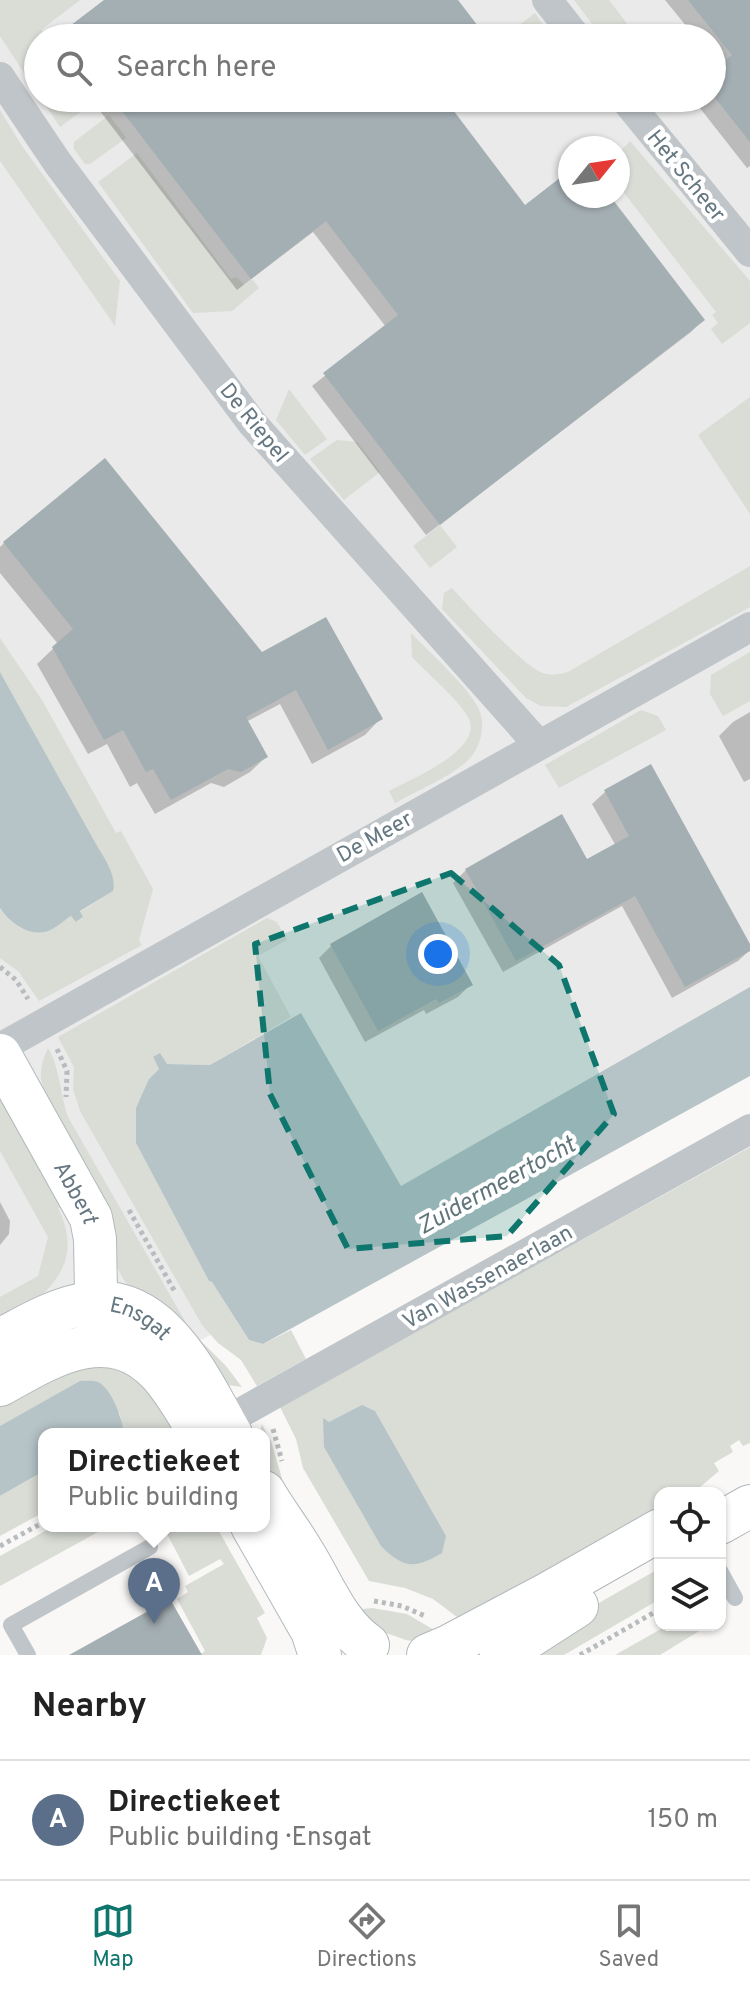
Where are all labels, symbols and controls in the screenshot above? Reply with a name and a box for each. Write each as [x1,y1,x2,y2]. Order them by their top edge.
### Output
search box [24,24,726,112]
icon: search [52,46,96,90]
text: Search here [116,50,276,87]
street label: Het Scheer [640,125,730,228]
north arrow [558,136,630,208]
street label: De Riepel [213,378,293,469]
street label: De Meer [333,806,418,870]
your location [418,934,458,974]
water label: Zuidermeertocht [413,1130,583,1243]
street label: Abbert [46,1157,103,1227]
street label: Van Wassenaerlaan [398,1220,578,1336]
street label: Ensgat [107,1292,176,1347]
popup [38,1428,270,1532]
text: Directiekeet [68,1445,240,1482]
text: Public building [68,1482,239,1515]
map controls [654,1487,726,1631]
button: locate [654,1487,726,1559]
pin: A [128,1558,180,1624]
button: layers [654,1559,726,1631]
text: Nearby [32,1686,147,1729]
text: Directiekeet [108,1785,281,1822]
text: A [49,1804,67,1837]
text: 150 m [647,1804,718,1837]
text: Public building · Ensgat [108,1822,371,1855]
tab: Map [91,1899,135,1974]
tab: Directions [317,1899,417,1974]
tab: Saved [599,1899,659,1974]

